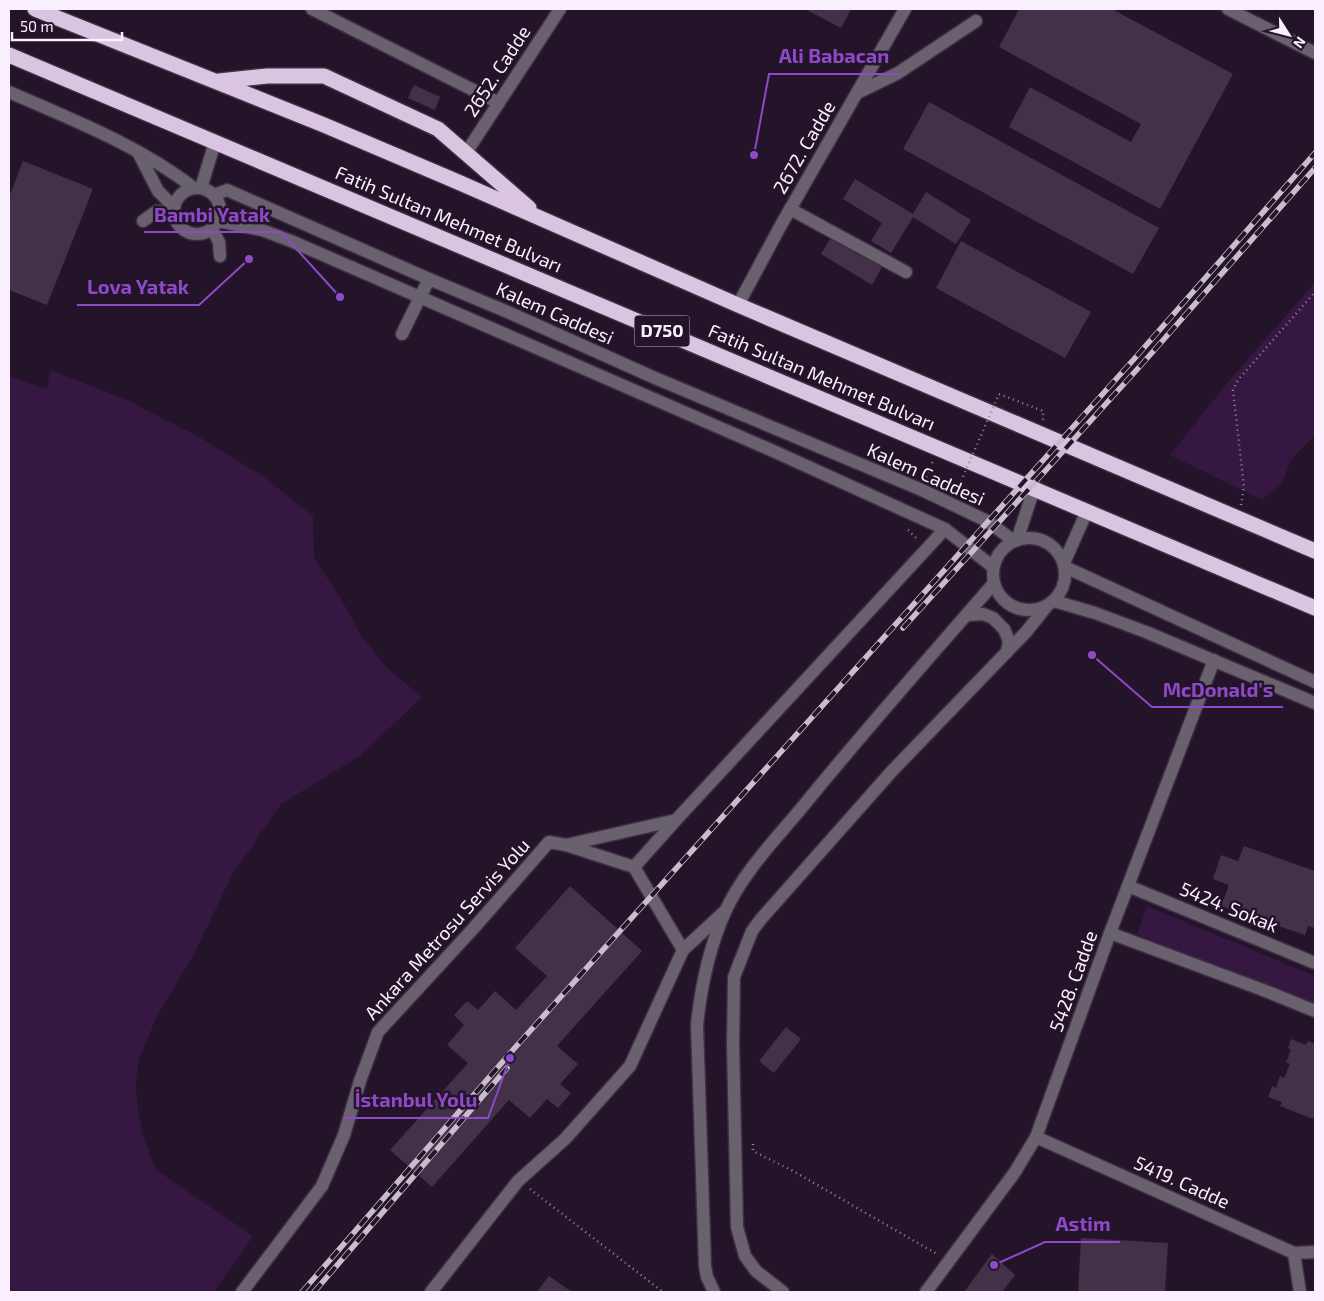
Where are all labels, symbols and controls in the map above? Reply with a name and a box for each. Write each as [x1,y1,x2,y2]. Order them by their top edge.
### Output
scale bar [12,10,122,42]
north arrow [1264,10,1314,60]
text: 50 m [20,17,54,35]
street label: 2652. Cadde [459,21,535,121]
text: N [1290,34,1310,52]
callout: Ali Babacan [769,39,900,74]
text: Ali Babacan [779,43,889,67]
street label: 2672. Cadde [768,96,839,197]
street label: Fatih Sultan Mehmet Bulvarı [332,160,566,277]
callout: Bambi Yatak [144,197,281,232]
text: Bambi Yatak [154,202,271,226]
callout: Lova Yatak [77,270,199,305]
text: Lova Yatak [87,274,190,298]
street label: Kalem Caddesi [493,276,617,349]
road number: D750 [634,316,690,346]
street label: Fatih Sultan Mehmet Bulvarı [705,318,939,435]
street label: Kalem Caddesi [864,437,988,510]
callout: McDonald's [1152,672,1283,707]
text: McDonald's [1163,677,1273,701]
street label: Ankara Metrosu Servis Yolu [359,833,534,1024]
street label: 5424. Sokak [1177,876,1282,937]
street label: 5428. Cadde [1044,927,1101,1035]
callout: İstanbul Yolu [344,1083,488,1118]
text: İstanbul Yolu [355,1087,477,1111]
street label: 5419. Cadde [1131,1150,1234,1213]
callout: Astim [1045,1207,1120,1242]
text: Astim [1055,1211,1111,1235]

